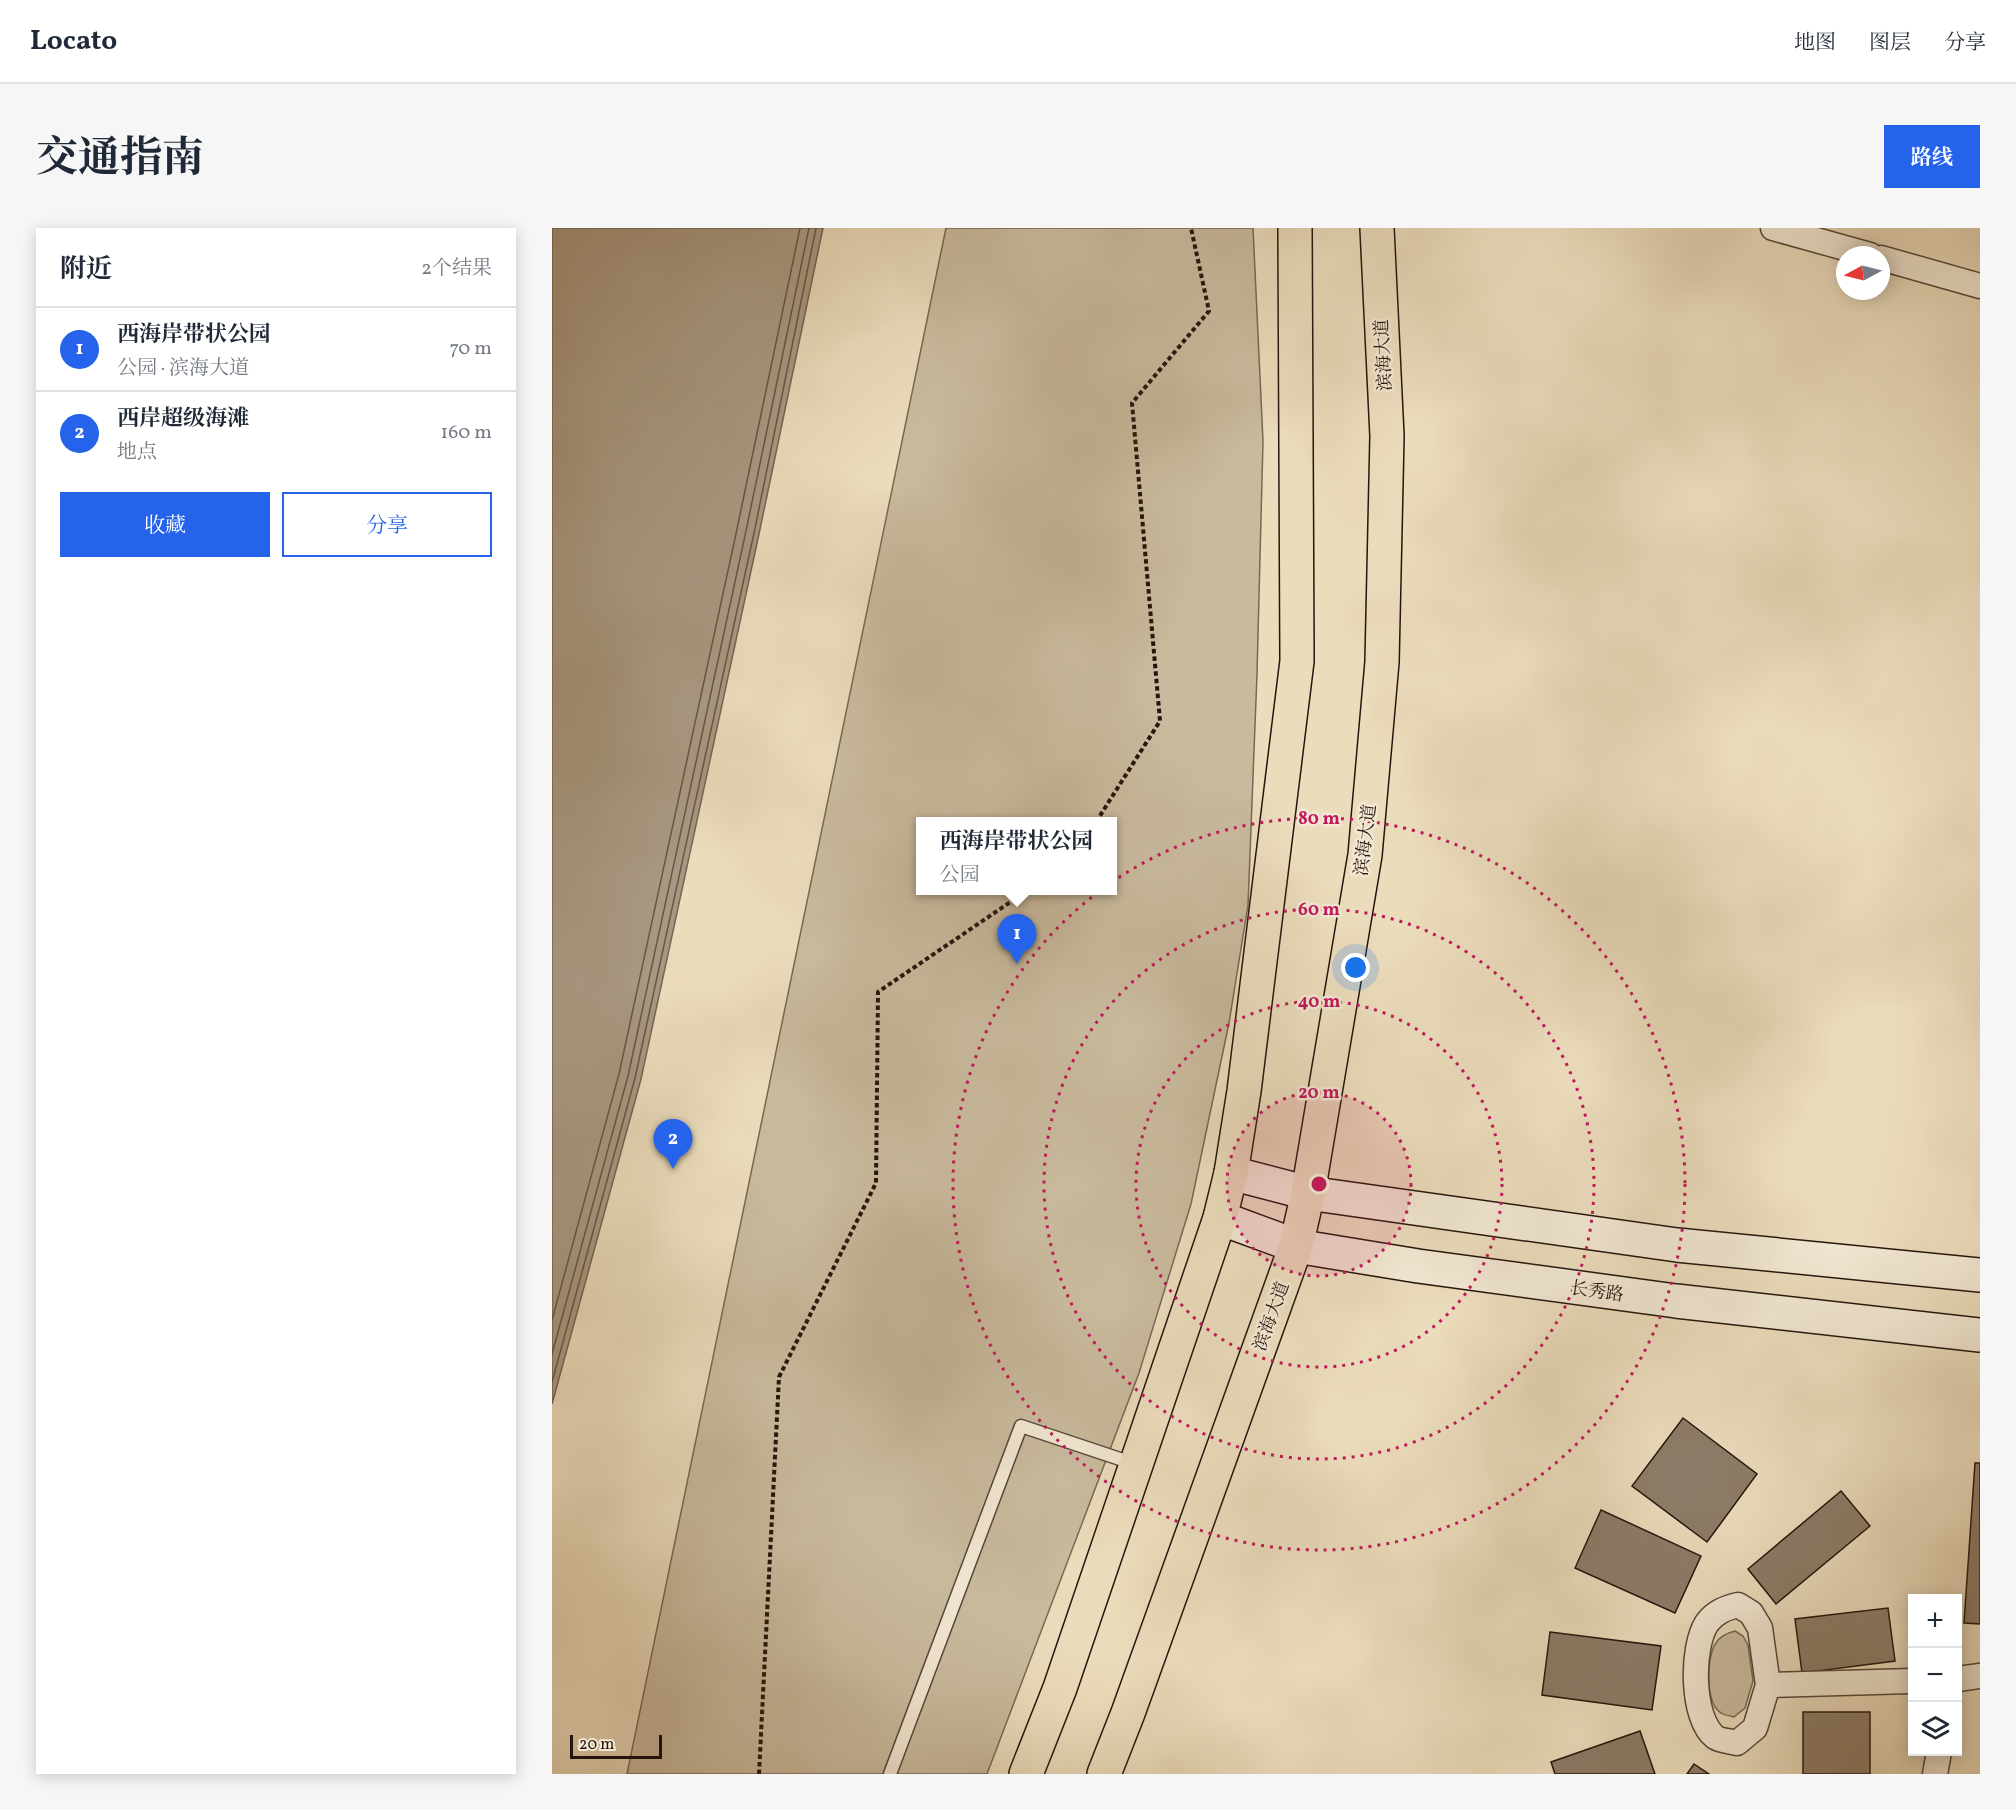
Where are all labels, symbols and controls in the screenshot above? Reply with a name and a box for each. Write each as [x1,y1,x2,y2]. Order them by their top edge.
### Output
text: Locato [30,22,117,61]
text: 地图 [1794,29,1836,58]
text: 图层 [1869,29,1911,58]
text: 分享 [1944,29,1986,58]
button: 路线 [1884,125,1980,188]
text: 交通指南 [36,131,204,190]
north arrow [1836,246,1890,300]
text: 附近 [60,252,112,288]
text: 2个结果 [421,255,492,283]
street label: 滨海大道 [1370,318,1399,392]
text: 西海岸带状公园 [117,320,271,351]
text: 1 [75,335,84,363]
text: 70 m [449,335,492,363]
text: 公园 · 滨海大道 [117,355,249,383]
text: 西岸超级海滩 [117,404,249,435]
text: 2 [74,419,85,447]
text: 160 m [440,419,492,447]
text: 地点 [117,439,157,467]
button: 收藏 [60,492,270,557]
button: 分享 [282,492,492,557]
street label: 滨海大道 [1350,803,1383,877]
text: 80 m [1298,807,1340,832]
popup [916,817,1117,895]
text: 西海岸带状公园 [939,827,1094,858]
text: 公园 [939,862,979,890]
text: 60 m [1298,898,1340,923]
pin: 1 [998,914,1036,964]
your location [1341,953,1370,982]
text: 40 m [1298,990,1340,1015]
text: 20 m [1298,1081,1340,1106]
pin: 2 [654,1120,692,1169]
centre of rings [1309,1174,1329,1194]
street label: 长秀路 [1568,1276,1625,1309]
street label: 滨海大道 [1248,1278,1296,1355]
map controls [1908,1594,1962,1756]
button: + [1908,1594,1962,1648]
button: − [1908,1648,1962,1702]
button: layers [1908,1702,1962,1756]
scale bar [570,1732,662,1760]
text: 20 m [579,1734,614,1756]

